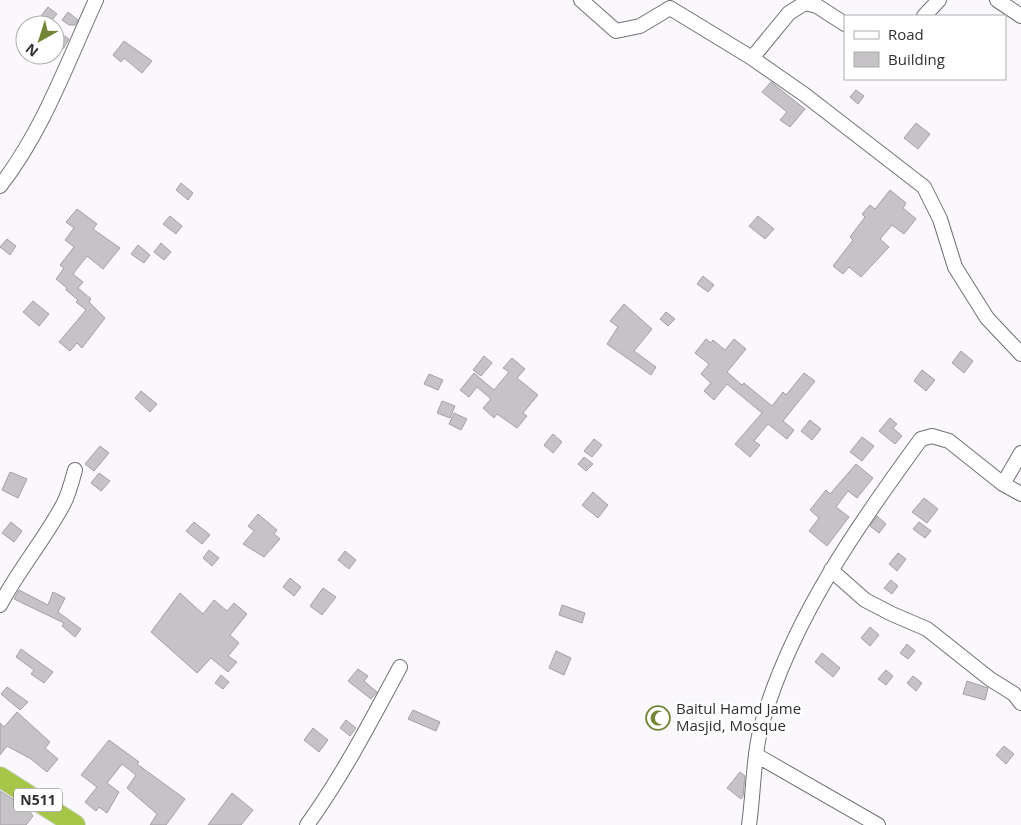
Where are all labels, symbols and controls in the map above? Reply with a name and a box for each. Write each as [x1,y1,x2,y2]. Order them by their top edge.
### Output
north arrow [15,15,65,65]
legend [844,15,1006,80]
text: Road [888,24,924,44]
text: N [21,40,42,61]
text: Building [888,49,945,69]
place label: Baitul Hamd Jame Masjid, Mosque [676,698,801,735]
mosque icon: Baitul Hamd Jame Masjid, Mosque [645,705,671,731]
road number: N511 [14,788,62,812]

